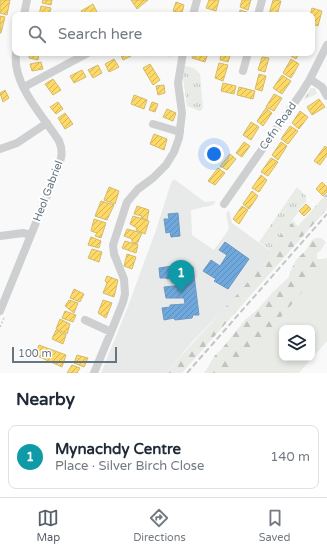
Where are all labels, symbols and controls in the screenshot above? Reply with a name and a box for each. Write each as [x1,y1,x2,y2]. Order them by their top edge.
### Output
search box [12,12,315,56]
icon: search [26,23,48,45]
text: Search here [58,25,142,43]
street label: Cefn Road [257,100,299,152]
your location [204,144,224,164]
street label: Heol Gabriel [30,159,66,223]
pin: 1 [168,260,194,293]
map controls [279,325,315,361]
button: layers [279,325,315,361]
scale bar [12,345,117,364]
text: 100 m [18,347,52,360]
text: Nearby [16,389,75,410]
text: Mynachdy Centre [55,440,181,458]
text: 1 [26,449,34,465]
text: 140 m [270,449,310,465]
text: Place · Silver Birch Close [55,458,204,474]
tab: Map [36,507,60,544]
tab: Directions [133,507,186,544]
tab: Saved [259,507,291,544]

